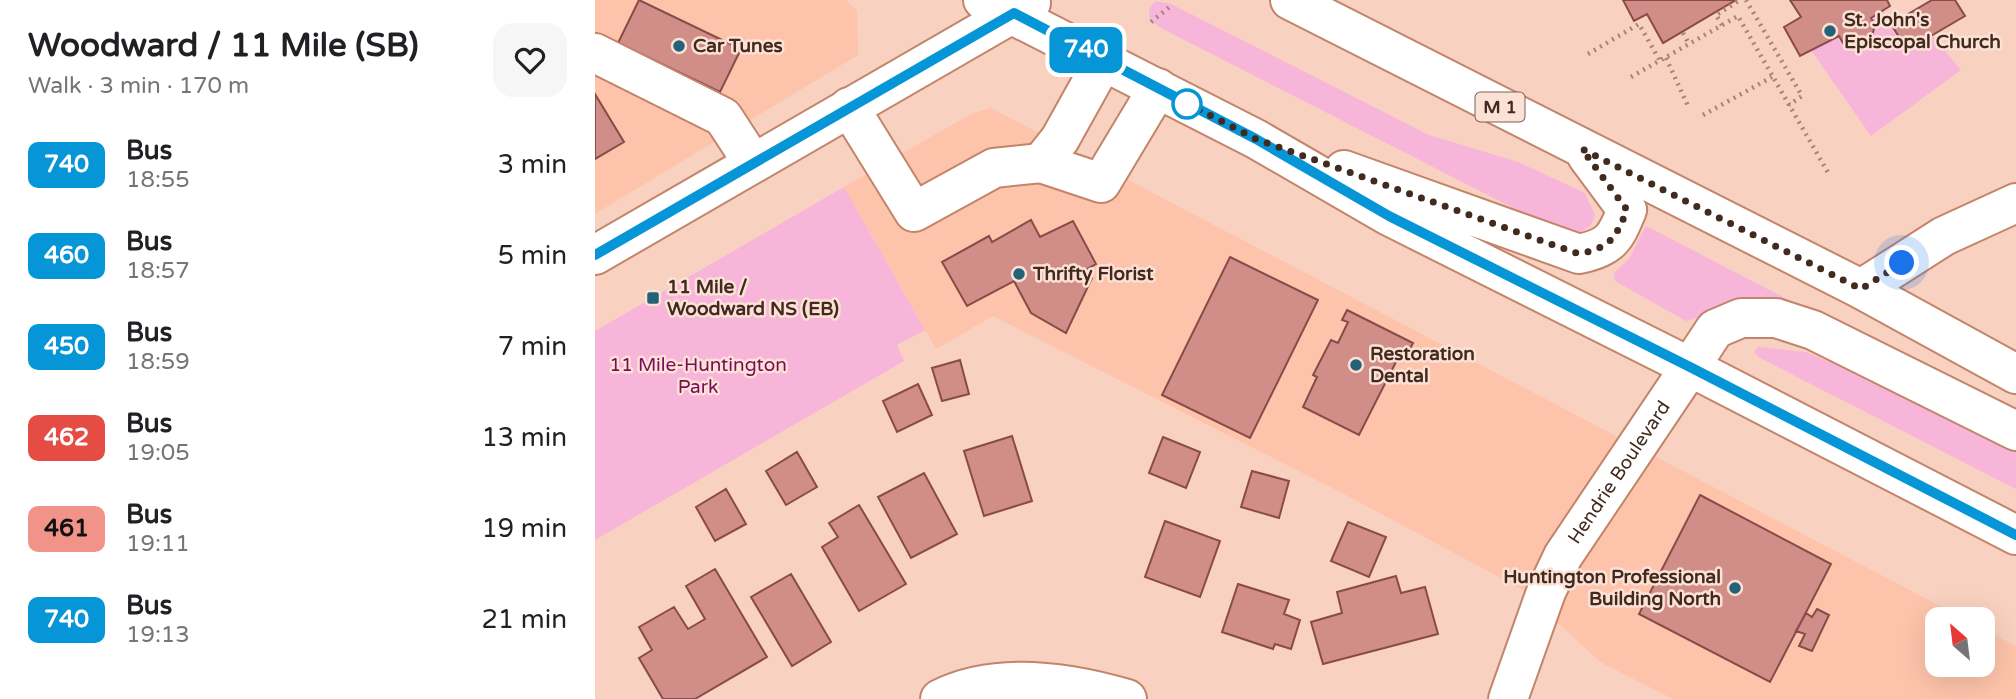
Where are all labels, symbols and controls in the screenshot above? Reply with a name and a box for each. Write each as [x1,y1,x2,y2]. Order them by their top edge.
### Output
place label: St. John's Episcopal Church [1844,9,2001,54]
button: heart [493,23,567,97]
marker: St. John's Episcopal Church [1822,23,1838,39]
text: Woodward / 11 Mile (SB) [28,26,419,65]
line badge: 740 [1046,27,1126,73]
place label: Car Tunes [693,35,783,57]
text: 740 [1063,35,1109,64]
marker: Car Tunes [671,38,687,54]
text: Walk · 3 min · 170 m [28,72,249,100]
unlabelled marker [1172,89,1202,119]
road number: M 1 [1475,92,1525,122]
text: Bus [126,135,172,166]
text: 3 min [498,149,567,180]
text: 740 [44,150,89,179]
text: 18:55 [126,166,190,194]
text: Bus [126,226,172,257]
text: 5 min [498,240,567,271]
text: 460 [44,241,89,270]
your location [1884,245,1919,280]
text: 18:57 [126,257,190,285]
place label: Thrifty Florist [1032,263,1154,286]
marker: Thrifty Florist [1011,266,1027,282]
place label: 11 Mile / Woodward NS (EB) [667,276,839,320]
marker: 11 Mile / Woodward NS (EB) [645,290,661,306]
text: Bus [126,317,172,348]
text: 7 min [498,331,567,362]
text: 450 [44,332,89,361]
place label: Restoration Dental [1370,343,1475,387]
text: 18:59 [126,348,190,376]
park label: 11 Mile-Huntington Park [609,354,787,398]
marker: Restoration Dental [1348,357,1364,373]
street label: Hendrie Boulevard [1563,397,1675,548]
text: Bus [126,408,172,439]
text: 13 min [481,422,567,453]
text: 462 [44,423,89,452]
text: 19:05 [126,439,190,467]
text: Bus [126,499,172,530]
text: 19 min [481,513,567,544]
text: 461 [44,514,89,543]
text: 19:11 [126,530,190,558]
place label: Huntington Professional Building North [1503,566,1721,611]
marker: Huntington Professional Building North [1727,580,1743,596]
text: Bus [126,590,172,621]
text: 21 min [481,604,567,635]
text: 740 [44,605,89,634]
north arrow [1925,607,1995,677]
map controls [1925,607,1995,677]
text: 19:13 [126,621,190,649]

